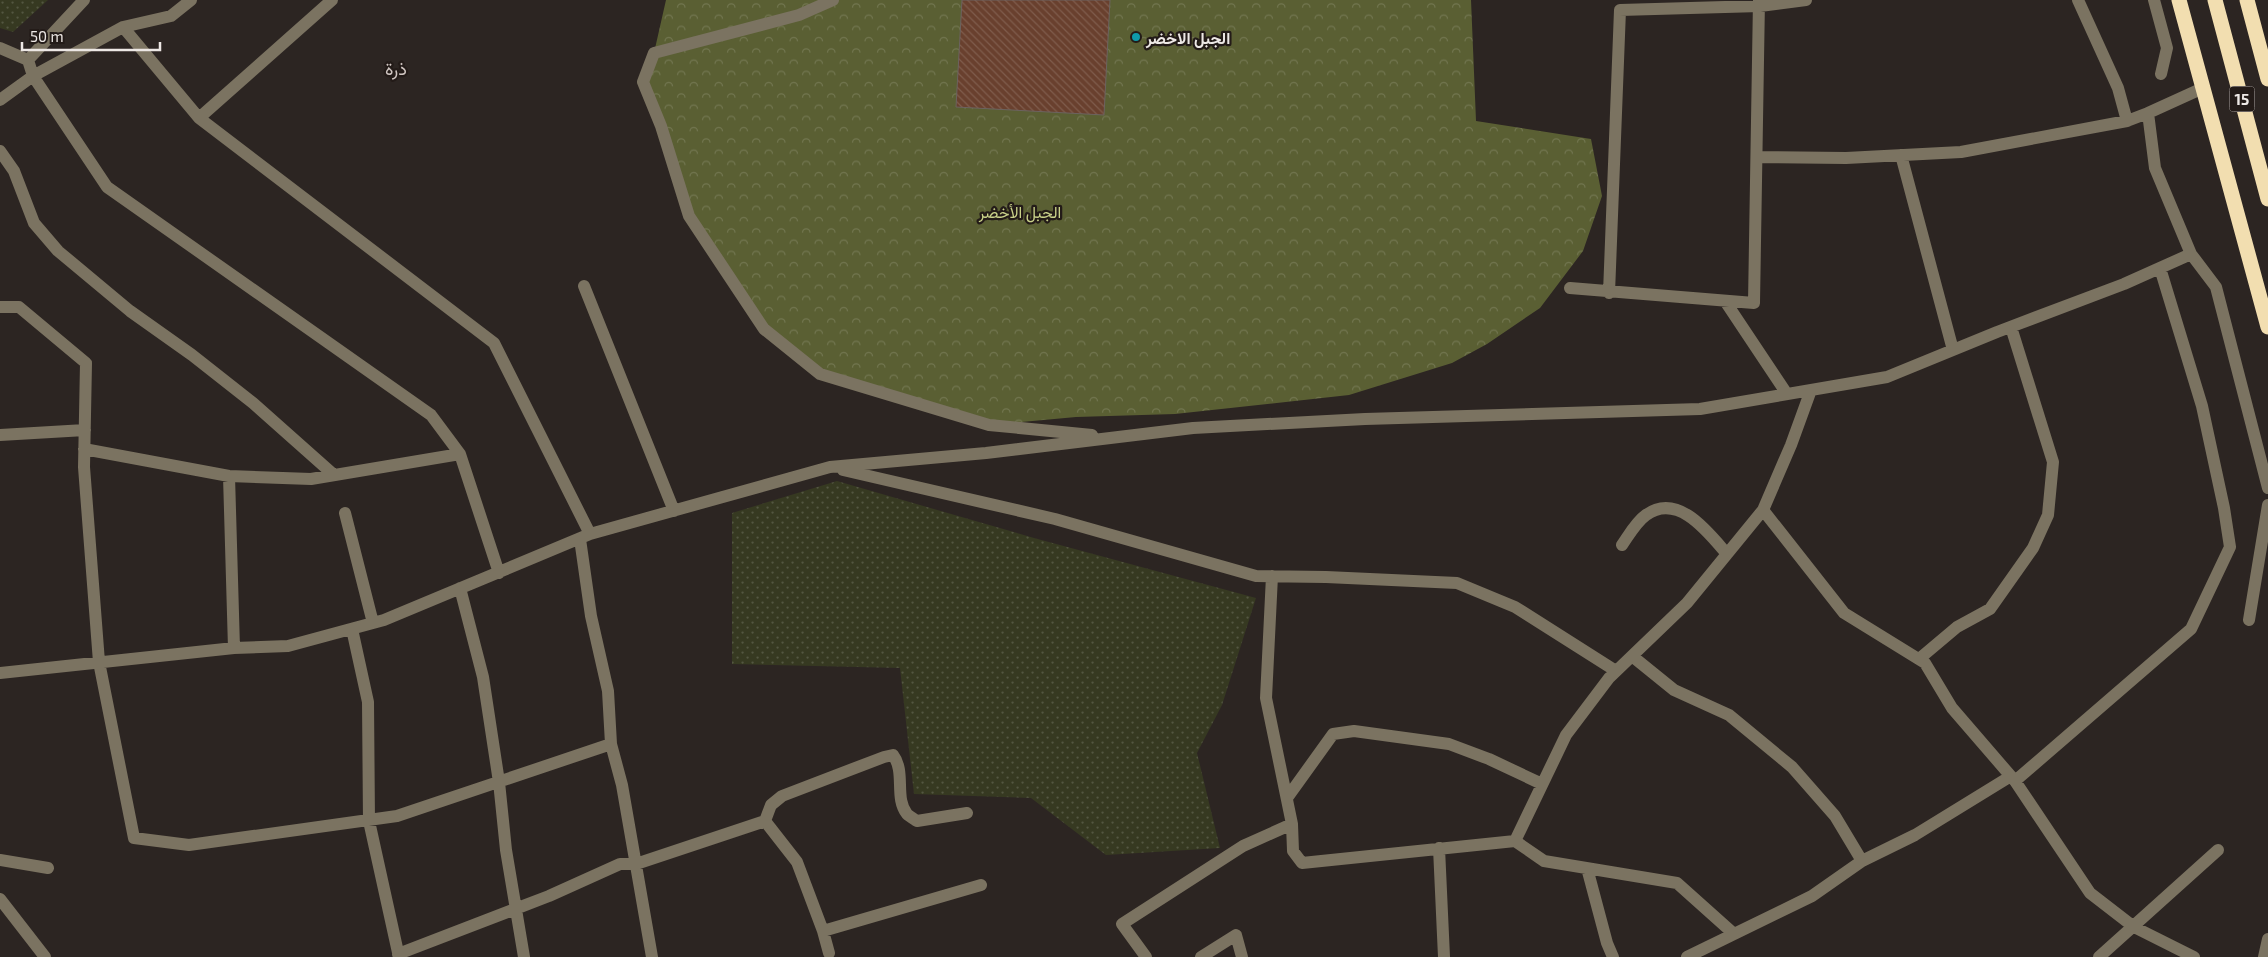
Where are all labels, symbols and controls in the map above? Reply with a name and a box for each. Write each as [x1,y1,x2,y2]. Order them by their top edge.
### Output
scale bar [22,20,160,52]
text: 50 m [30,27,64,45]
place label: الجبل الاخضر [1145,28,1230,49]
marker: الجبل الاخضر [1130,31,1142,43]
district label: ذرة [385,57,407,80]
road number: 15 [2230,86,2254,112]
park label: الجبل الأخضر [978,202,1061,223]

